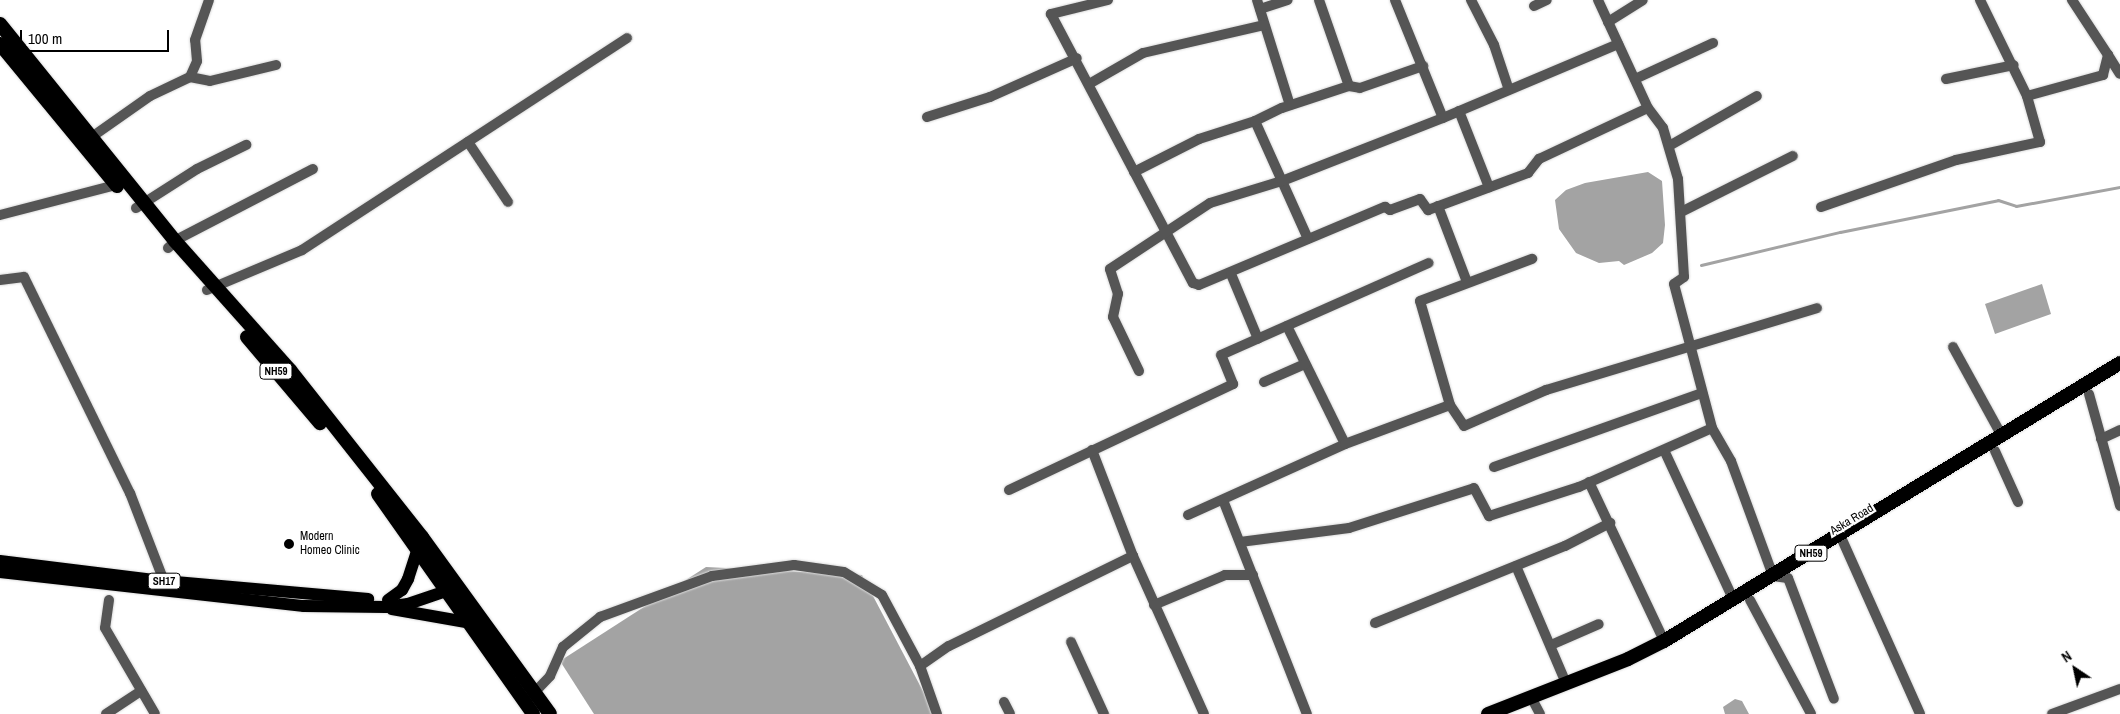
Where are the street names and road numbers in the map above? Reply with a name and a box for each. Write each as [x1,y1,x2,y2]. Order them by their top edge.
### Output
road number: NH59 [258,362,294,380]
street label: Aska Road [1828,501,1876,539]
road number: NH59 [1794,544,1828,562]
road number: SH17 [146,572,182,590]

